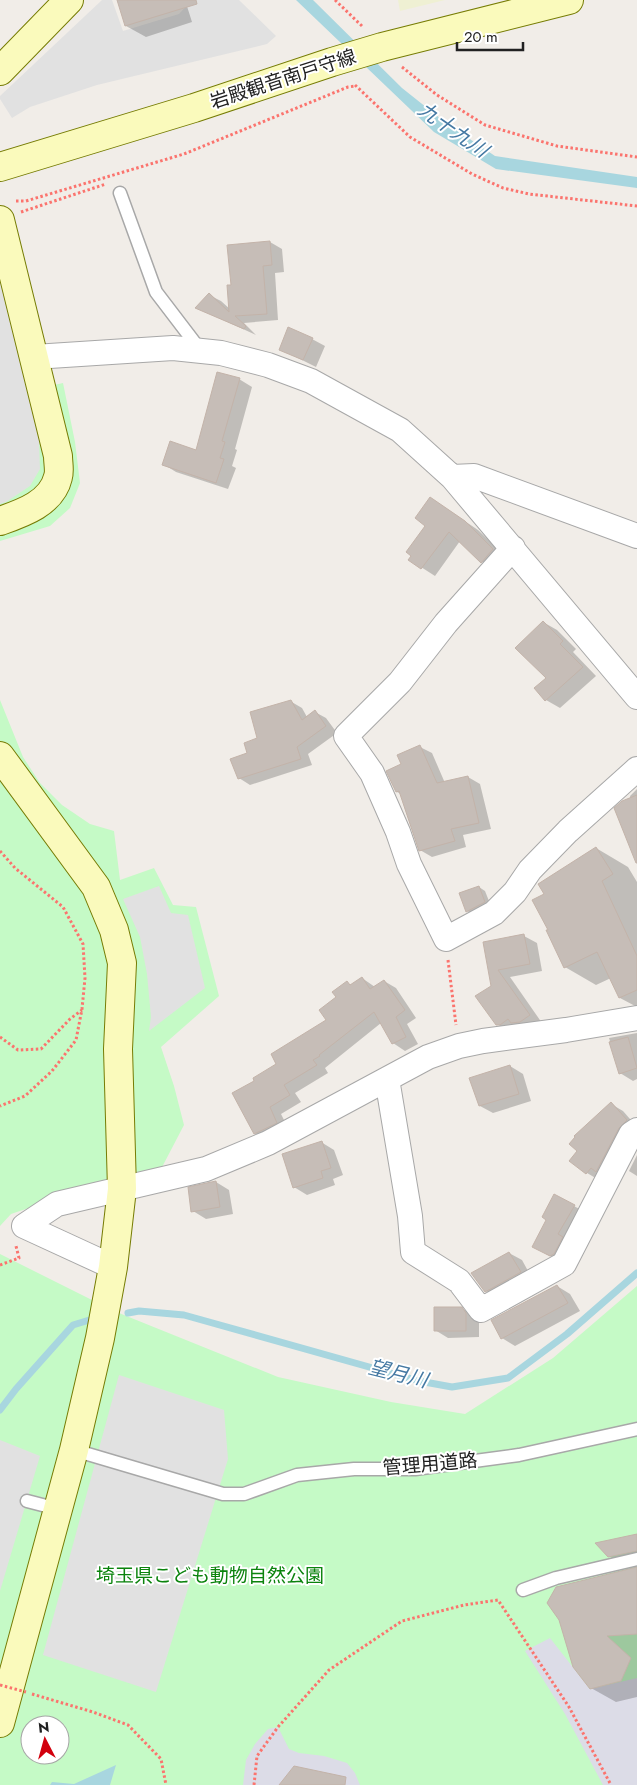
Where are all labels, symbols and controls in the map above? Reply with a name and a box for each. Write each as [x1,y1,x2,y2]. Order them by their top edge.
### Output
scale bar [457,20,523,52]
text: 20 m [464,26,498,48]
street label: 岩殿観音南戸守線 [207,43,359,115]
water label: 九十九川 [412,95,496,166]
water label: 望月川 [365,1353,433,1396]
street label: 管理用道路 [381,1446,479,1482]
park label: 埼玉県こども動物自然公園 [96,1562,324,1589]
north arrow [20,1715,70,1765]
text: N [37,1717,50,1738]

